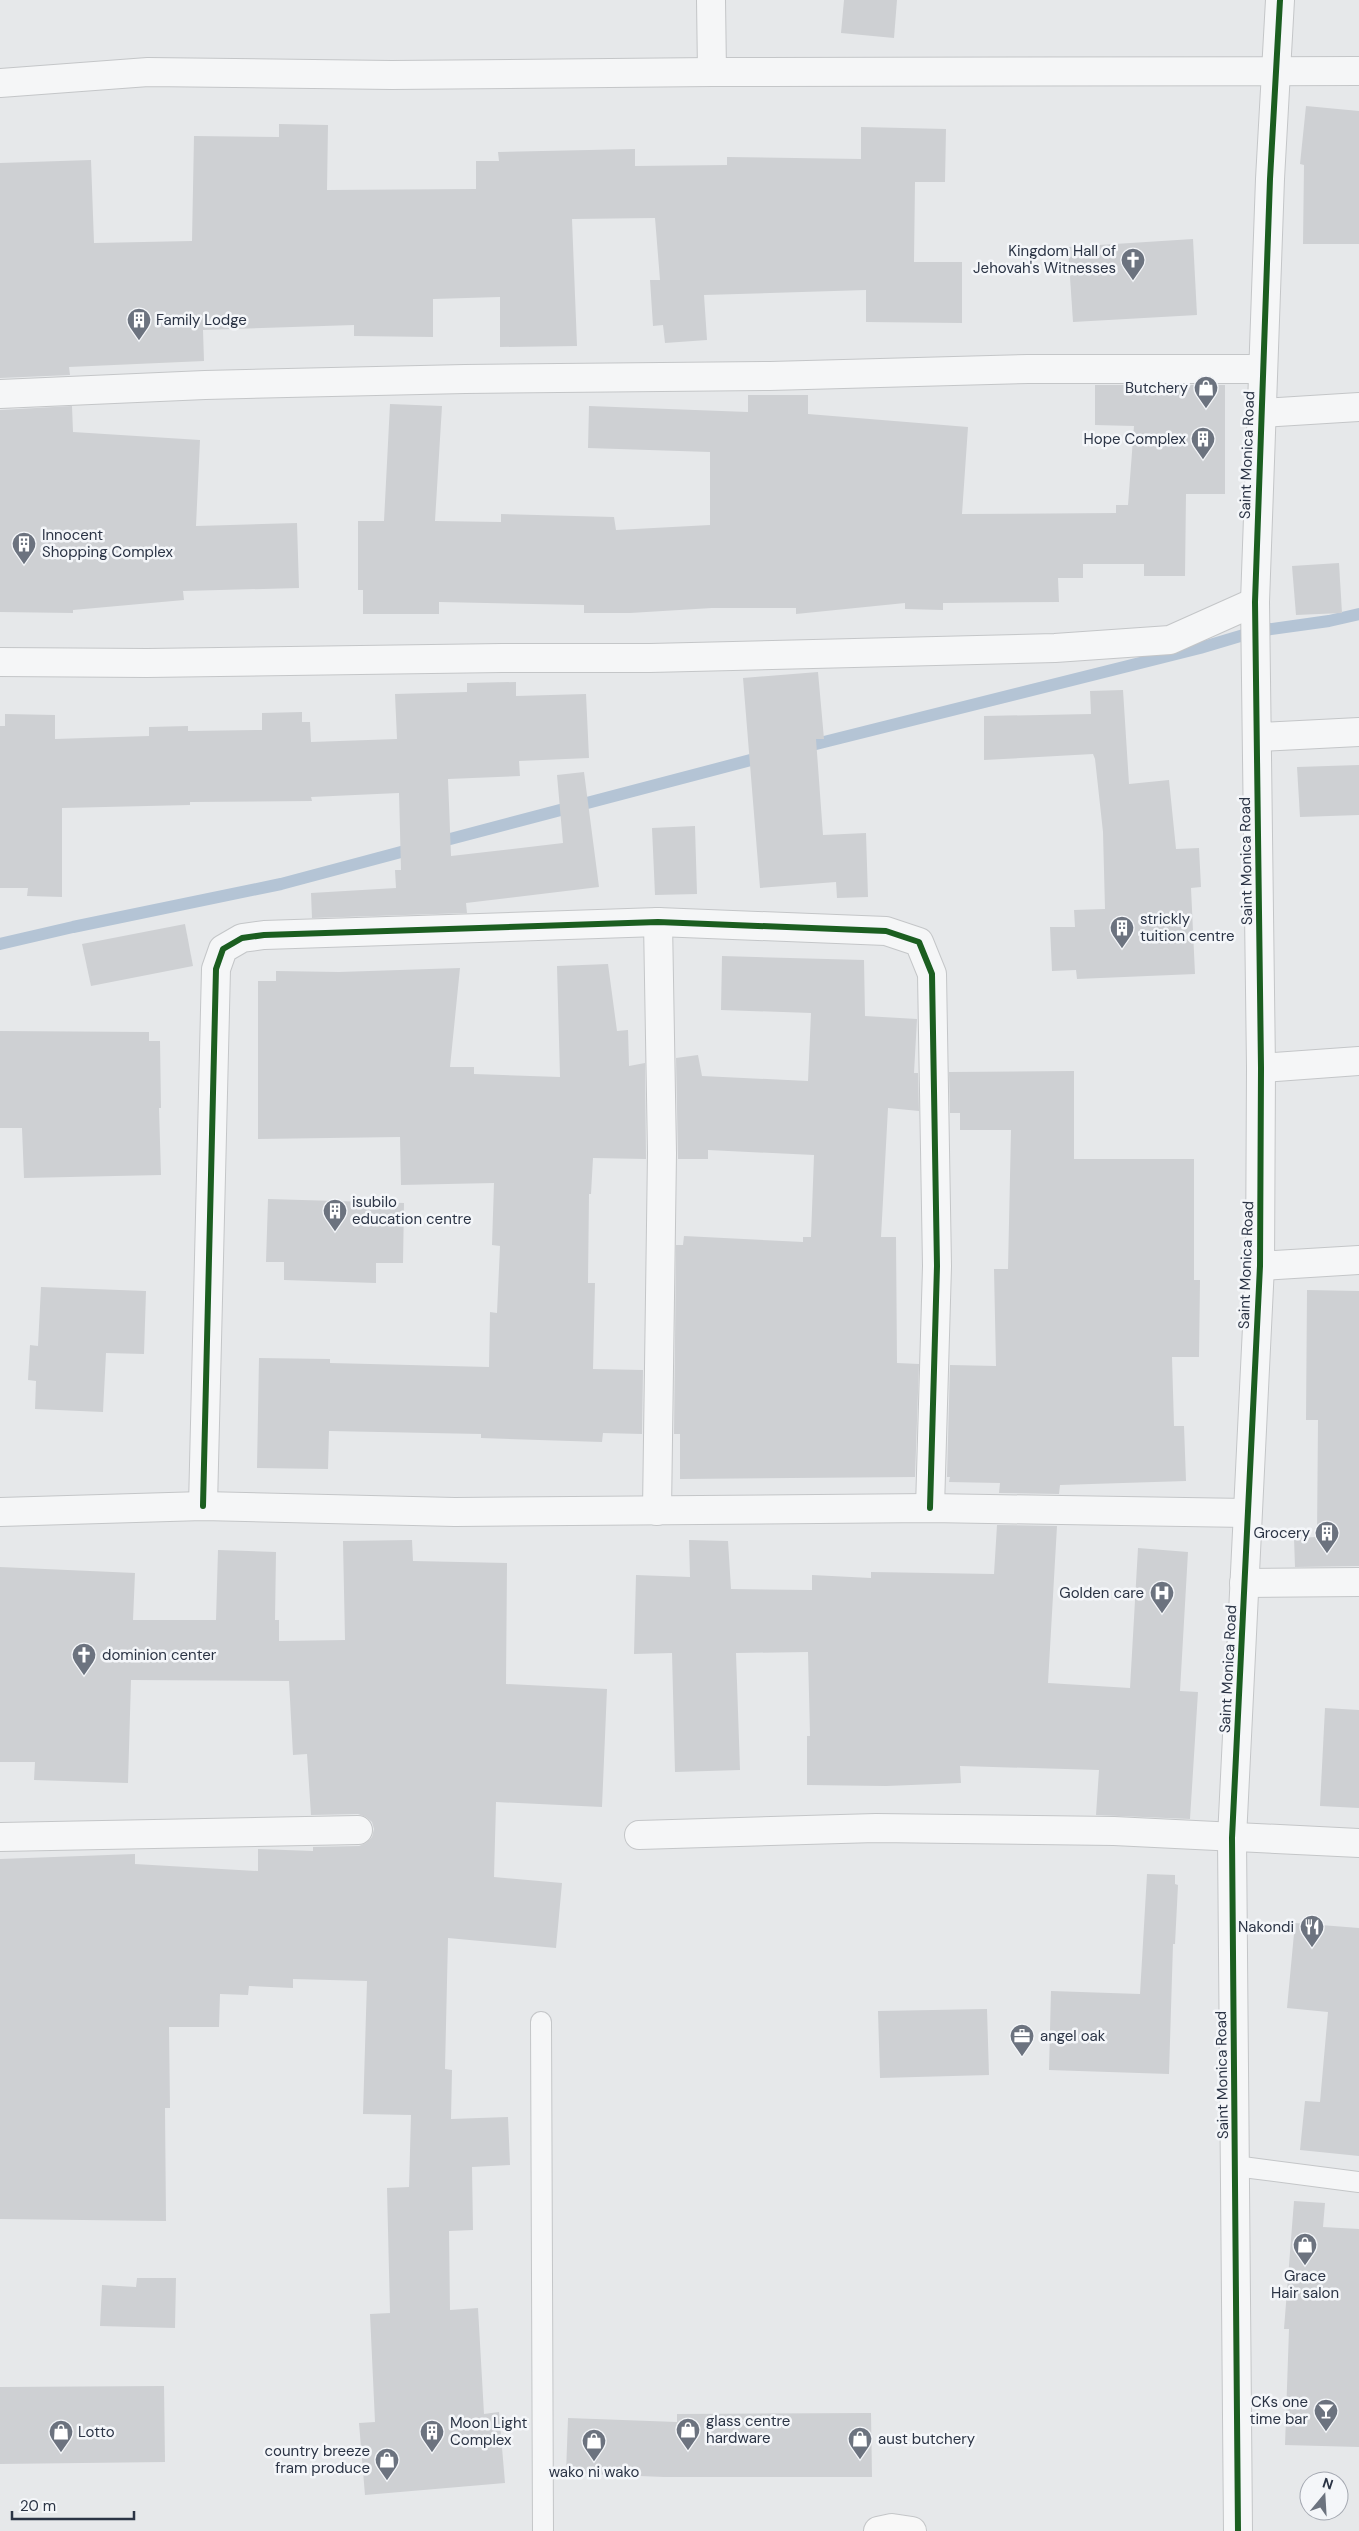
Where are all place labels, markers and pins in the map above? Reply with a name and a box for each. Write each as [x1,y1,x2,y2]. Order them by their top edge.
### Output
place label: Kingdom Hall of Jehovah's Witnesses [973,241,1116,278]
church icon: Kingdom Hall of Jehovah's Witnesses [1120,247,1146,281]
building icon: Family Lodge [126,307,152,341]
place label: Family Lodge [156,310,247,330]
shop icon: Butchery [1193,375,1219,409]
place label: Butchery [1125,378,1189,398]
building icon: Hope Complex [1190,426,1216,460]
place label: Hope Complex [1084,429,1187,449]
place label: Innocent Shopping Complex [42,525,173,562]
building icon: Innocent Shopping Complex [11,531,37,565]
place label: strickly tuition centre [1140,909,1234,946]
building icon: strickly tuition centre [1109,915,1135,949]
place label: isubilo education centre [352,1192,471,1229]
building icon: isubilo education centre [322,1198,348,1232]
building icon: Grocery [1314,1520,1340,1554]
place label: Grocery [1253,1523,1311,1543]
hospital icon: Golden care [1149,1580,1175,1614]
place label: Golden care [1059,1583,1144,1603]
church icon: dominion center [71,1642,97,1676]
place label: dominion center [102,1645,217,1665]
restaurant icon: Nakondi [1299,1914,1325,1948]
place label: Nakondi [1238,1917,1294,1937]
office icon: angel oak [1009,2023,1035,2057]
place label: angel oak [1040,2026,1106,2046]
shop icon: Grace Hair salon [1292,2232,1318,2266]
place label: Grace Hair salon [1271,2266,1339,2303]
place label: CKs one time bar [1250,2392,1308,2429]
bar icon: CKs one time bar [1313,2398,1339,2432]
place label: glass centre hardware [706,2411,790,2448]
place label: Moon Light Complex [450,2413,528,2450]
shop icon: glass centre hardware [675,2417,701,2451]
shop icon: Lotto [48,2419,74,2453]
building icon: Moon Light Complex [419,2419,445,2453]
place label: Lotto [78,2422,115,2442]
shop icon: aust butchery [847,2426,873,2460]
shop icon: wako ni wako [581,2428,607,2462]
place label: aust butchery [878,2429,976,2449]
place label: country breeze fram produce [264,2441,370,2478]
shop icon: country breeze fram produce [374,2447,400,2481]
place label: wako ni wako [549,2462,639,2482]

